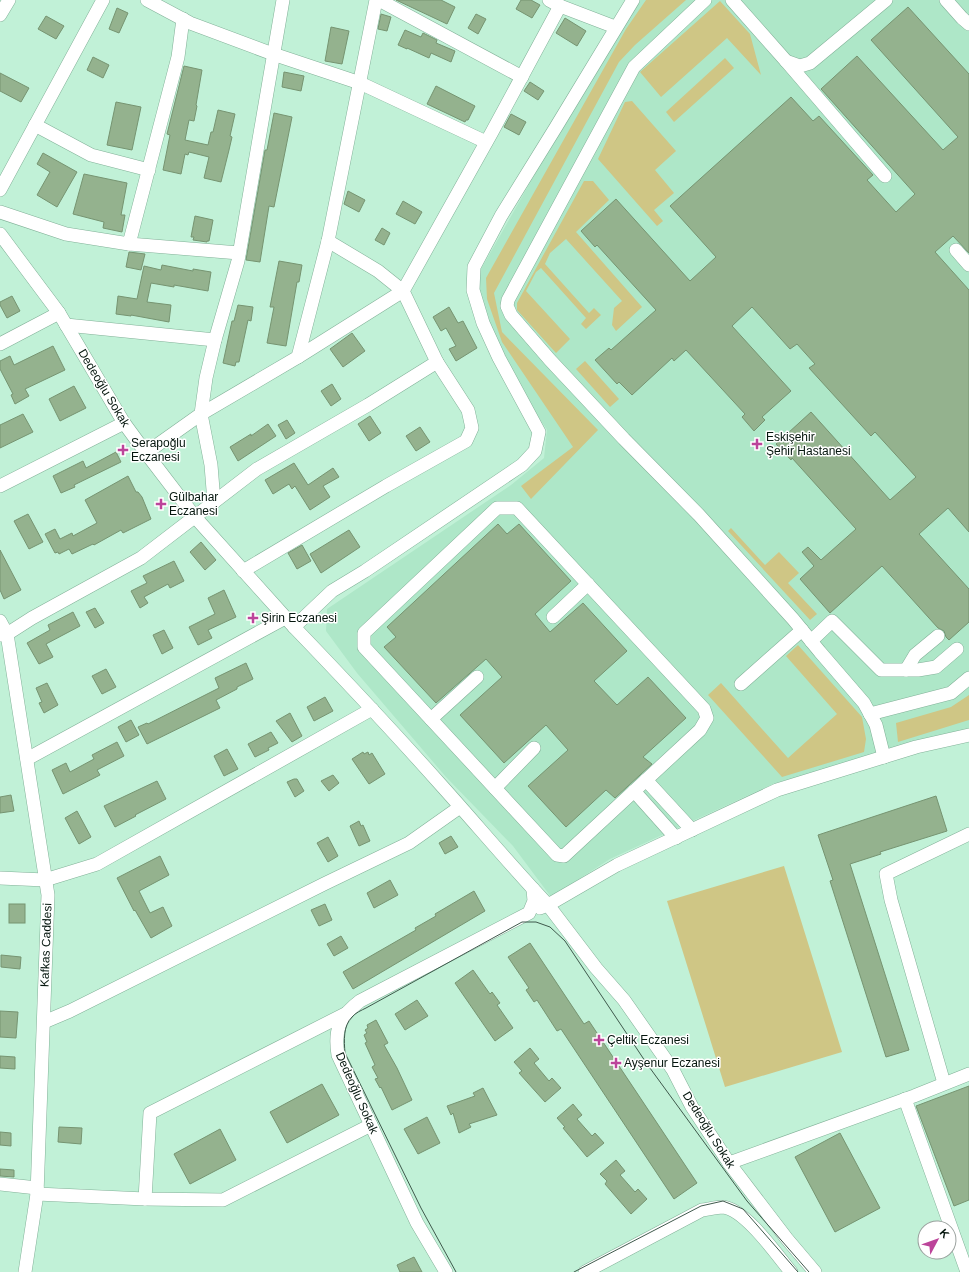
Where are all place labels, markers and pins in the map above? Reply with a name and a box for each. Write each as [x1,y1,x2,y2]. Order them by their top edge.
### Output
place label: Eskişehir Şehir Hastanesi [766,430,851,458]
place label: Serapoğlu Eczanesi [131,436,186,464]
marker: Eskişehir Şehir Hastanesi [751,438,763,450]
marker: Serapoğlu Eczanesi [118,445,128,455]
place label: Gülbahar Eczanesi [169,490,218,518]
marker: Gülbahar Eczanesi [156,499,166,509]
place label: Şirin Eczanesi [261,611,337,625]
marker: Şirin Eczanesi [248,613,258,623]
place label: Çeltik Eczanesi [607,1033,689,1047]
marker: Çeltik Eczanesi [594,1035,604,1045]
place label: Ayşenur Eczanesi [624,1056,720,1070]
marker: Ayşenur Eczanesi [611,1058,621,1068]

